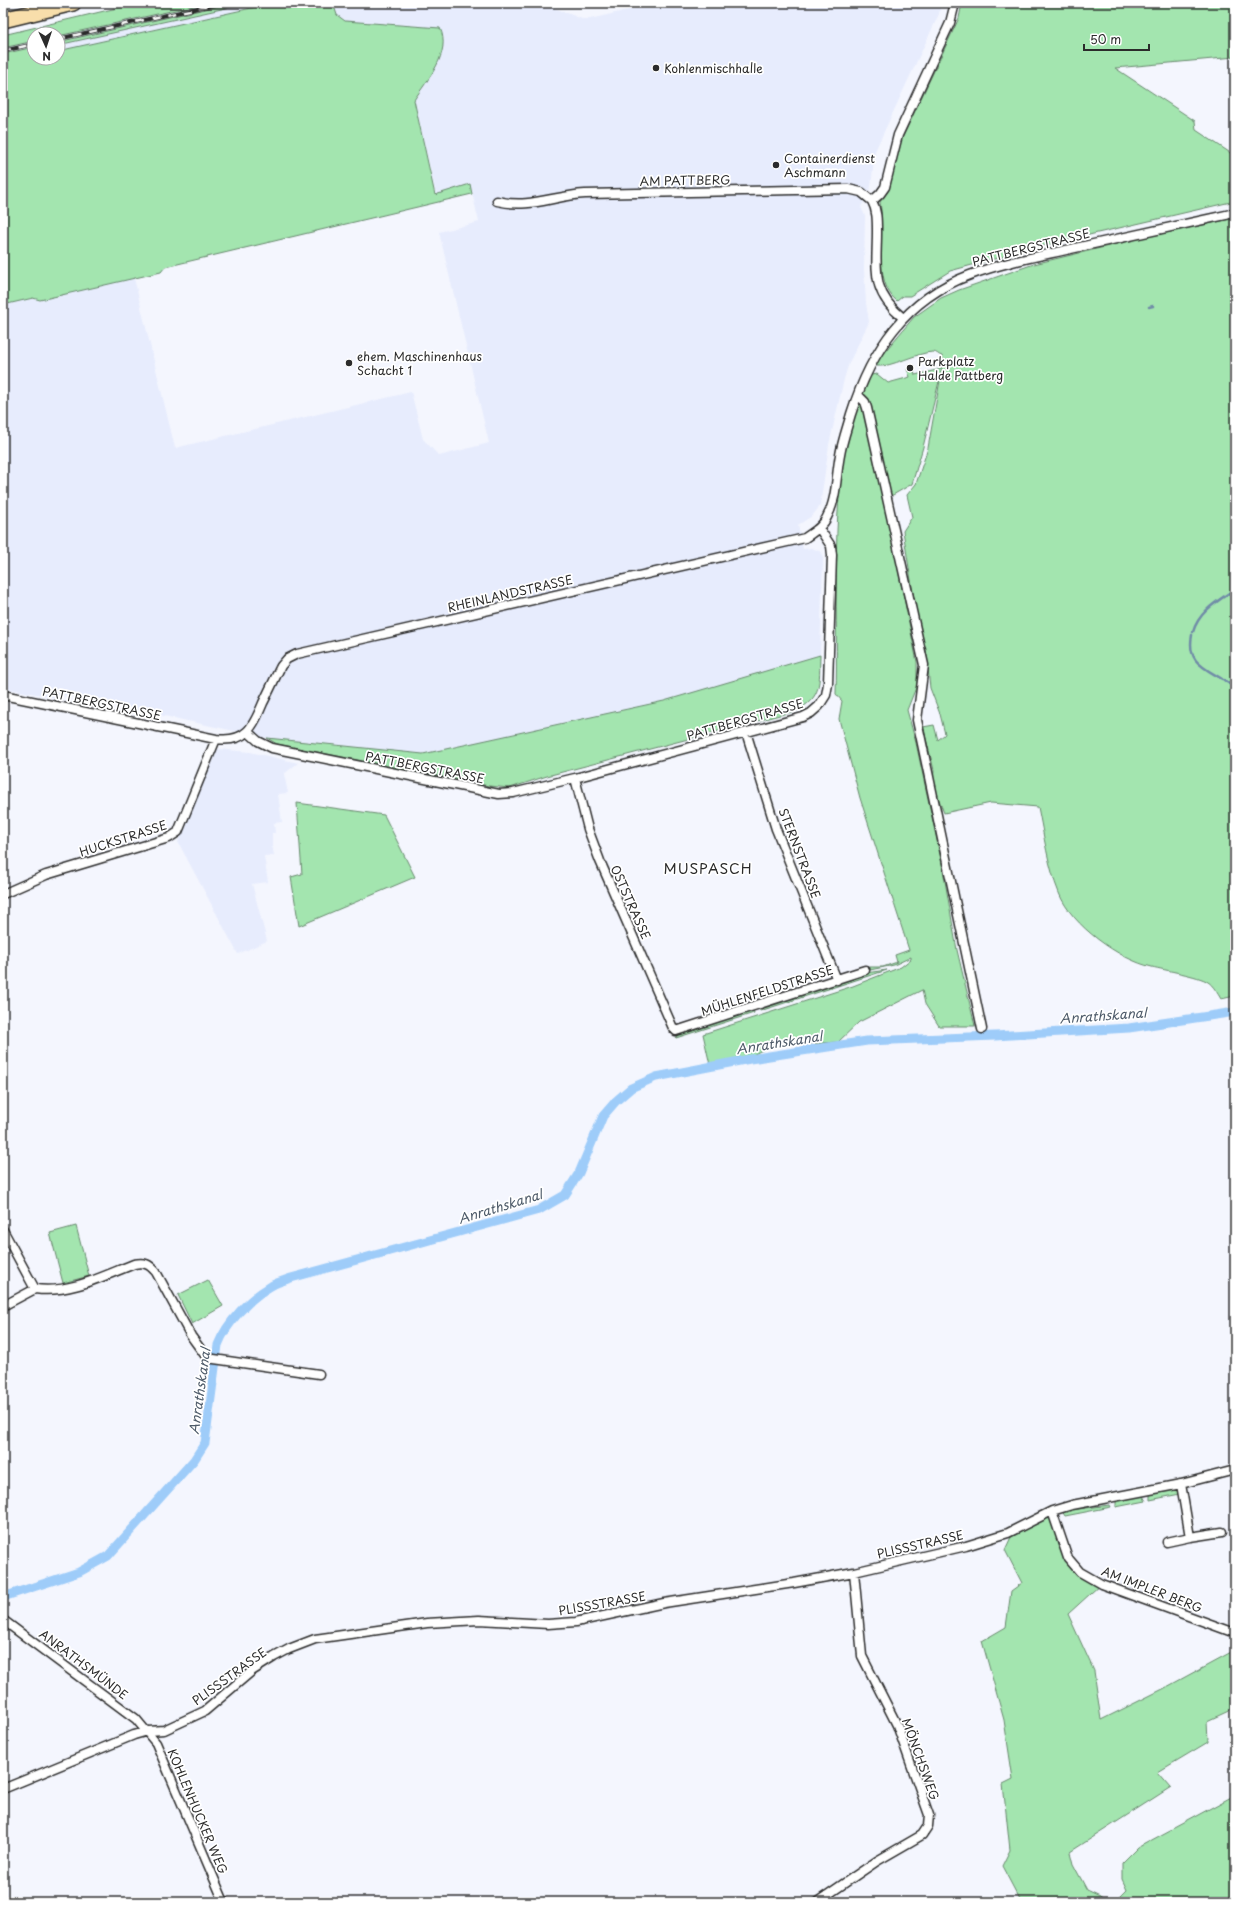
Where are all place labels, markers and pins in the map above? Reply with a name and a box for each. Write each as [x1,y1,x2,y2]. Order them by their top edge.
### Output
place label: Kohlenmischhalle [664,59,763,77]
marker: Kohlenmischhalle [651,63,661,73]
place label: Containerdienst Aschmann [784,149,875,181]
marker: Containerdienst Aschmann [771,160,781,170]
place label: ehem. Maschinenhaus Schacht 1 [357,347,482,379]
place label: Parkplatz Halde Pattberg [918,352,1003,384]
marker: ehem. Maschinenhaus Schacht 1 [344,358,354,368]
marker: Parkplatz Halde Pattberg [905,363,915,373]

